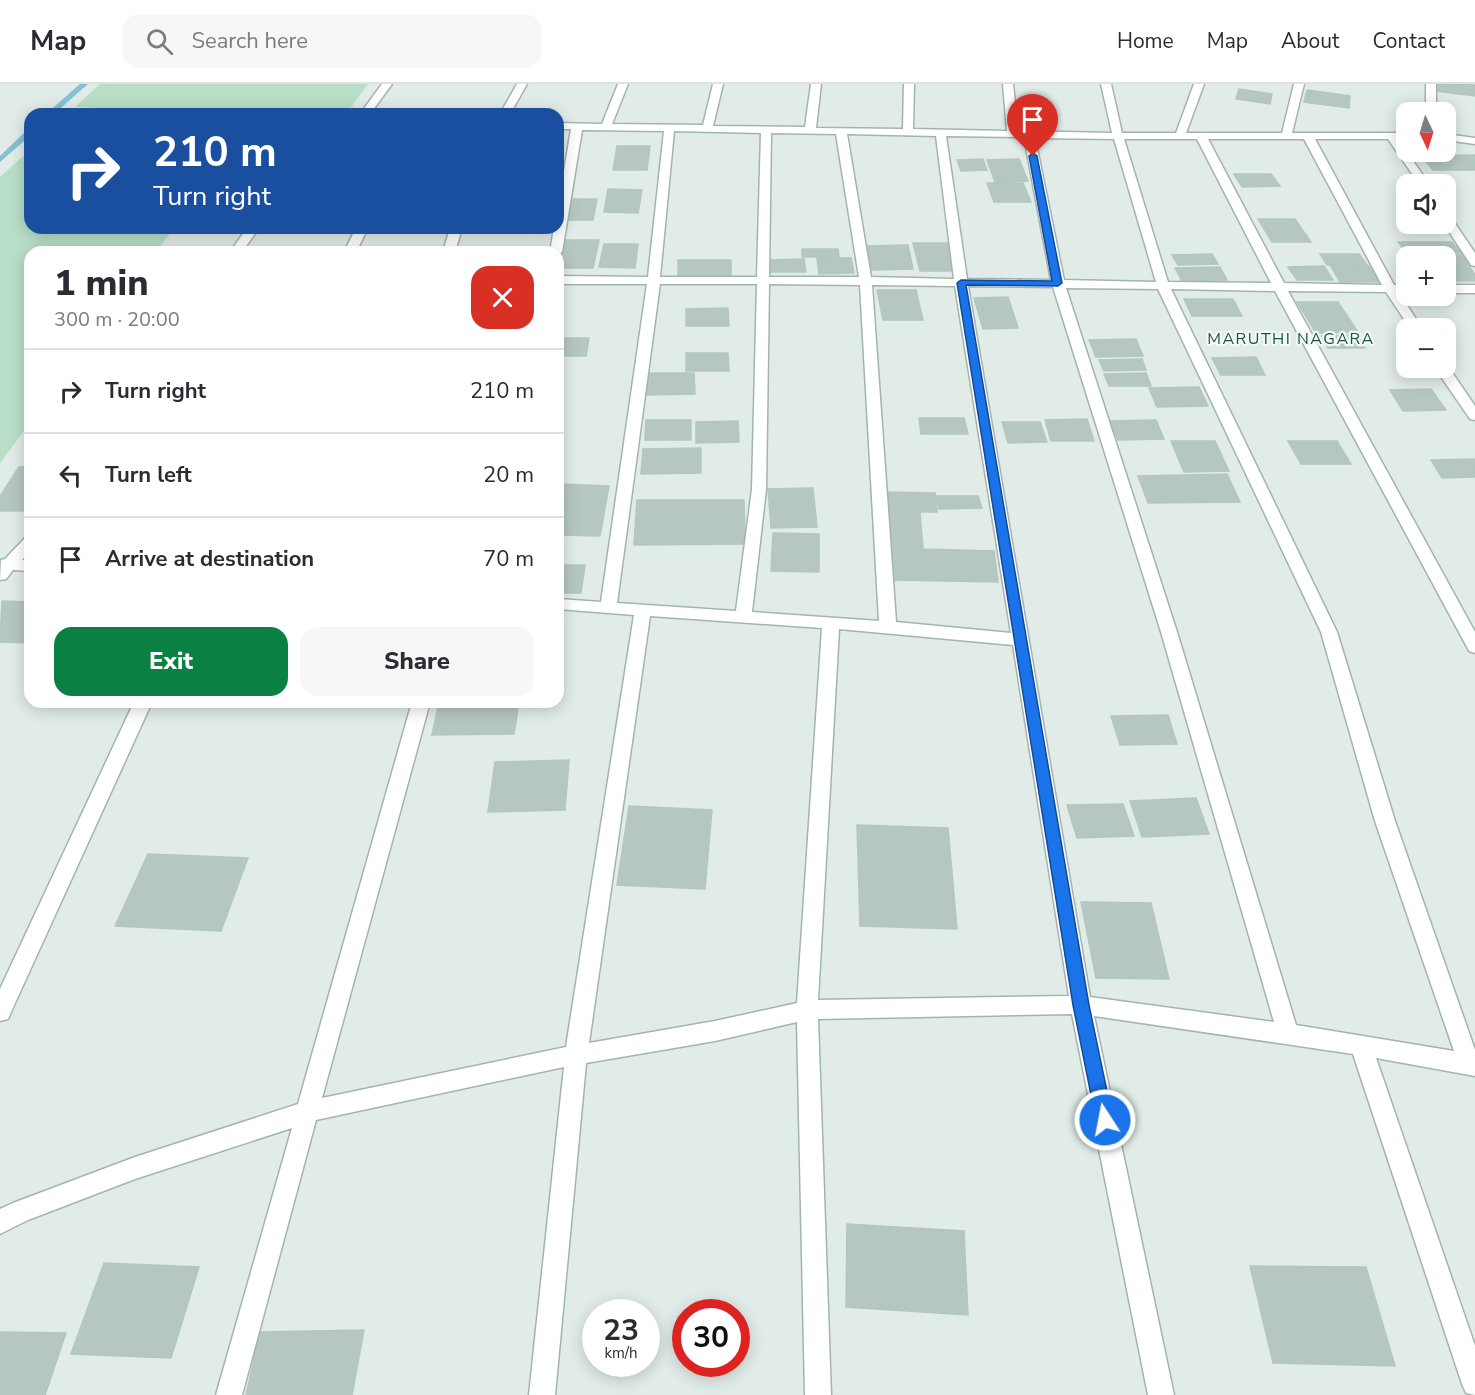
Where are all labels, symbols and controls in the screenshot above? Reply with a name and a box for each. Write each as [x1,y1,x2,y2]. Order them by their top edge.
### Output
search box [122,14,542,68]
text: Map [30,22,86,60]
icon: search [143,25,176,58]
text: Search here [191,26,308,56]
text: Home [1117,27,1174,55]
text: Map [1207,27,1248,55]
text: About [1281,27,1339,55]
text: Contact [1372,27,1445,55]
pin [1007,94,1058,156]
north arrow [1396,102,1456,162]
map controls [1396,102,1456,378]
icon: arrive [1016,103,1049,136]
text: 210 m [153,124,277,181]
icon: right [54,132,132,210]
button: sound [1396,174,1456,234]
text: Turn right [153,178,271,215]
button: + [1396,246,1456,306]
text: 1 min [54,259,149,308]
button: close [471,266,534,329]
text: 300 m · 20:00 [54,306,180,333]
button: − [1396,318,1456,378]
district label: MARUTHI NAGARA [1207,328,1375,350]
icon: right [54,375,87,408]
text: Turn right [105,376,206,406]
text: 210 m [470,376,534,406]
icon: left [54,459,87,492]
text: Turn left [105,460,192,490]
text: 20 m [483,460,534,490]
icon: arrive [54,543,87,576]
text: Arrive at destination [105,544,314,574]
text: 70 m [483,544,534,574]
button: Exit [54,627,288,696]
button: Share [300,627,534,696]
position arrow [1073,1088,1137,1152]
speed limit sign: 30 [672,1299,750,1377]
text: 23 [603,1310,639,1351]
text: km/h [604,1343,638,1363]

